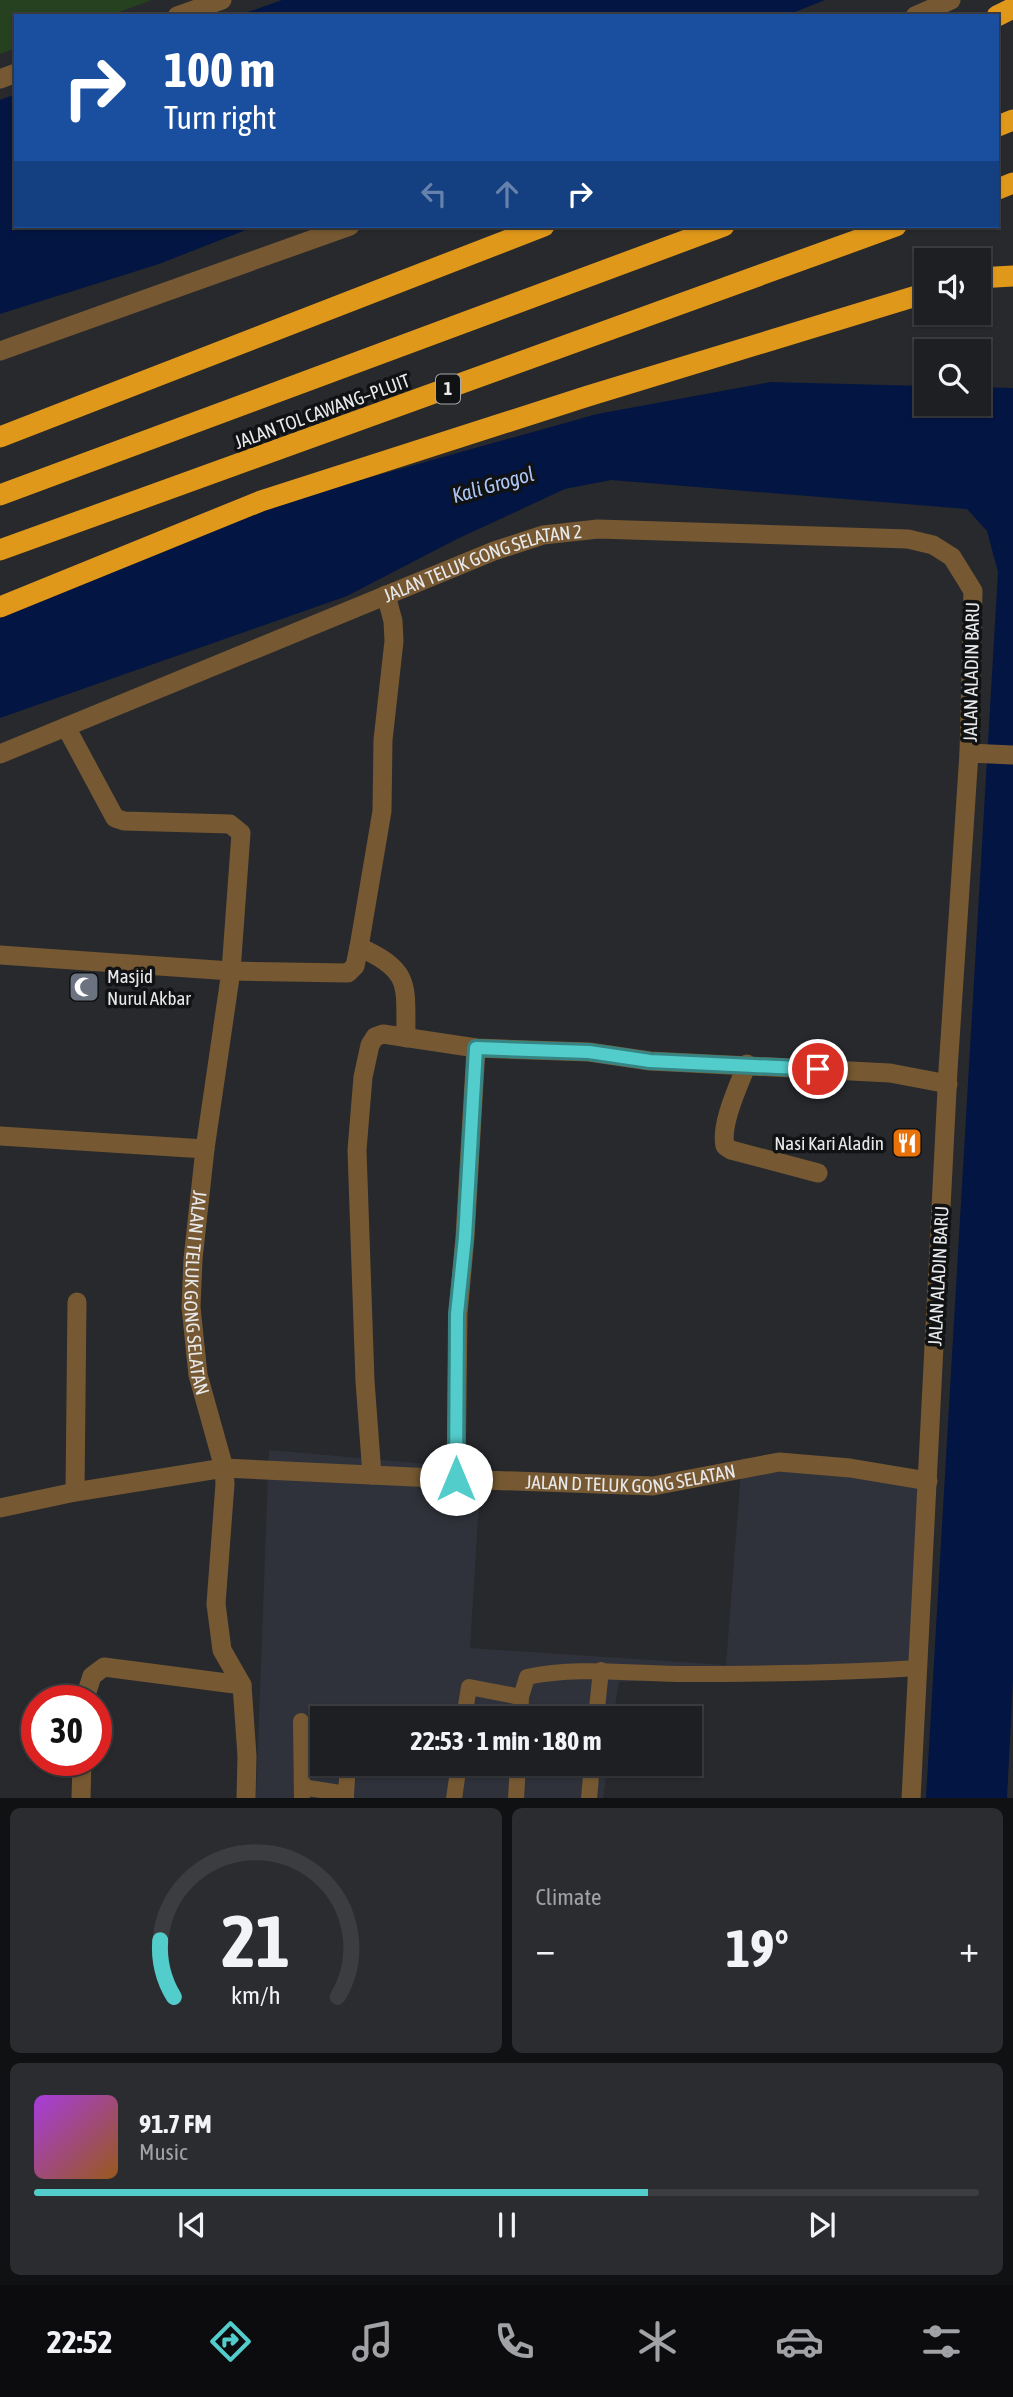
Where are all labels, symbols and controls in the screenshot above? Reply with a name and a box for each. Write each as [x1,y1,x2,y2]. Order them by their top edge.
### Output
text: 100 m [164,41,275,97]
icon: right [49,42,140,133]
text: Turn right [164,99,277,136]
icon: left [415,175,453,213]
icon: ahead [488,175,526,213]
icon: right [561,175,599,213]
map controls [914,248,991,416]
button: sound [914,248,991,325]
button: search [914,339,991,416]
street label: JALAN TOL CAWANG–PLUIT [231,369,413,453]
road number: 1 [436,374,460,404]
water label: Kali Grogol [449,461,537,507]
street label: JALAN TELUK GONG SELATAN 2 [380,520,583,606]
street label: JALAN ALADIN BARU [959,602,983,742]
place label: Masjid Nurul Akbar [107,965,191,1009]
mosque icon: Masjid Nurul Akbar [67,970,101,1004]
pin [788,1039,848,1099]
icon: arrive [799,1050,837,1088]
restaurant icon: Nasi Kari Aladin [890,1126,924,1160]
place label: Nasi Kari Aladin [774,1132,884,1154]
street label: JALAN I TELUK GONG SELATAN [180,1189,214,1397]
street label: JALAN ALADIN BARU [923,1205,953,1347]
position arrow [419,1442,493,1516]
street label: JALAN D TELUK GONG SELATAN [525,1460,737,1497]
speed limit sign: 30 [21,1685,112,1776]
text: 22:53 · 1 min · 180 m [411,1726,601,1756]
text: Climate [536,1884,601,1910]
text: 21 [222,1899,290,1982]
text: 19° [726,1918,789,1978]
text: − [536,1927,555,1970]
text: + [959,1927,979,1970]
text: km/h [231,1980,281,2008]
text: 91.7 FM [139,2109,212,2139]
text: Music [139,2139,187,2165]
icon: previous [173,2206,211,2244]
icon: pause [488,2206,526,2244]
icon: next [803,2206,841,2244]
icon: directions [206,2317,255,2366]
icon: music [348,2317,397,2366]
icon: phone [490,2317,539,2366]
icon: climate [633,2317,682,2366]
icon: car [775,2317,824,2366]
icon: filters [917,2317,966,2366]
text: 22:52 [47,2323,113,2360]

